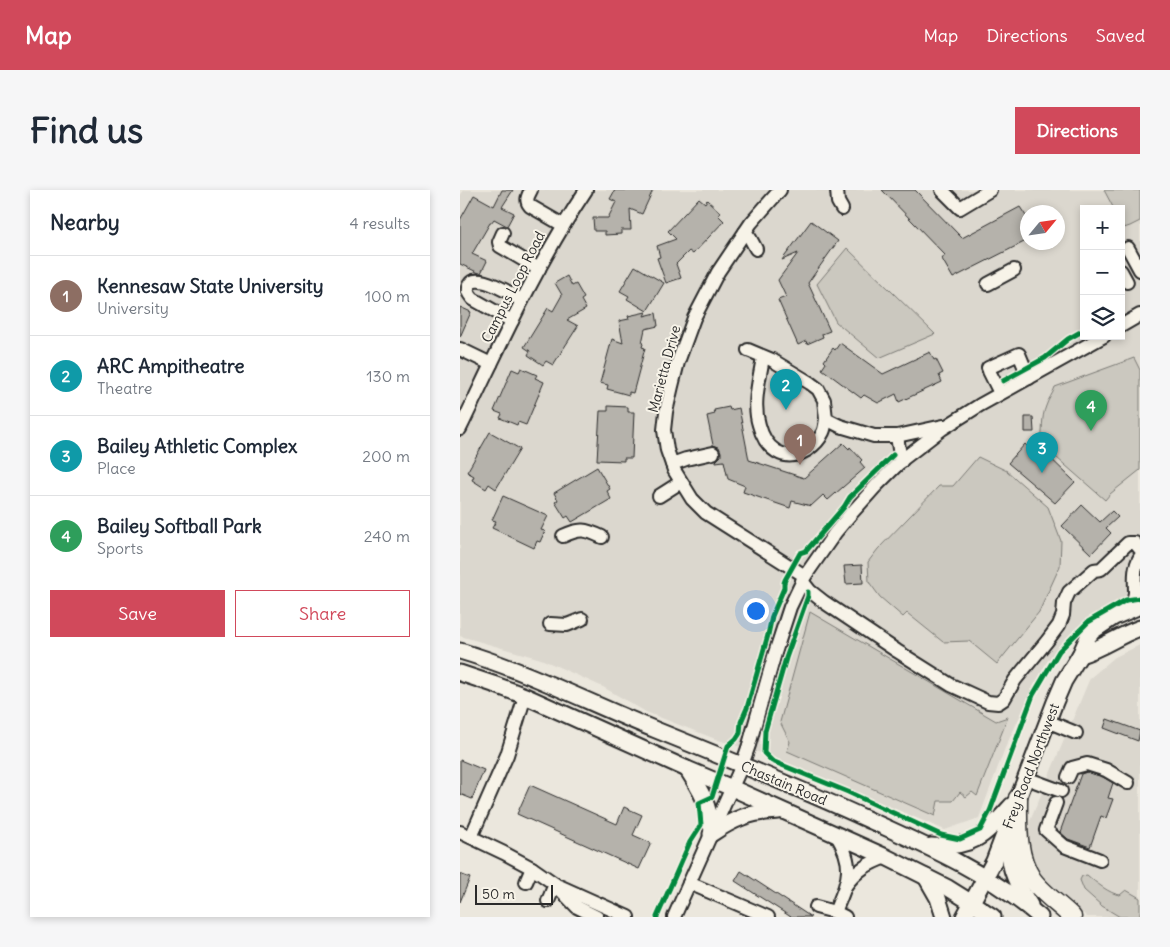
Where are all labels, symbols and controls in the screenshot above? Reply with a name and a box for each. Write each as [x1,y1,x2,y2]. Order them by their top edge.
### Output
text: Map [25,20,72,50]
text: Map [923,24,958,47]
text: Directions [986,24,1068,47]
text: Saved [1096,24,1145,47]
button: Directions [1015,107,1140,154]
text: Find us [30,108,143,152]
north arrow [1020,205,1065,250]
map controls [1080,205,1125,340]
button: + [1080,205,1125,250]
text: Nearby [50,209,120,236]
text: 4 results [349,213,410,233]
street label: Campus Loop Road [477,228,549,346]
button: − [1080,250,1125,295]
text: Kennesaw State University [97,274,324,298]
text: 1 [63,286,69,306]
text: 100 m [365,286,410,306]
button: layers [1080,295,1125,340]
text: University [97,298,169,318]
street label: Marietta Drive [644,323,684,415]
text: ARC Ampitheatre [97,354,244,378]
text: 2 [62,366,70,386]
text: 130 m [366,366,410,386]
pin: 2 [770,369,802,410]
text: Theatre [97,378,152,398]
pin: 4 [1075,390,1107,431]
pin: 1 [784,424,816,465]
pin: 3 [1026,432,1058,473]
text: Bailey Athletic Complex [97,434,297,458]
text: 3 [61,446,71,466]
text: 200 m [362,446,410,466]
text: Place [97,458,136,478]
text: Bailey Softball Park [97,514,262,538]
text: 4 [61,526,71,546]
text: 240 m [364,526,410,546]
text: Sports [97,538,143,558]
button: Save [50,590,225,637]
button: Share [235,590,410,637]
your location [743,598,769,624]
street label: Frey Road Northwest [999,700,1063,831]
street label: Chastain Road [738,757,830,809]
scale bar [475,882,552,905]
text: 50 m [482,885,515,903]

